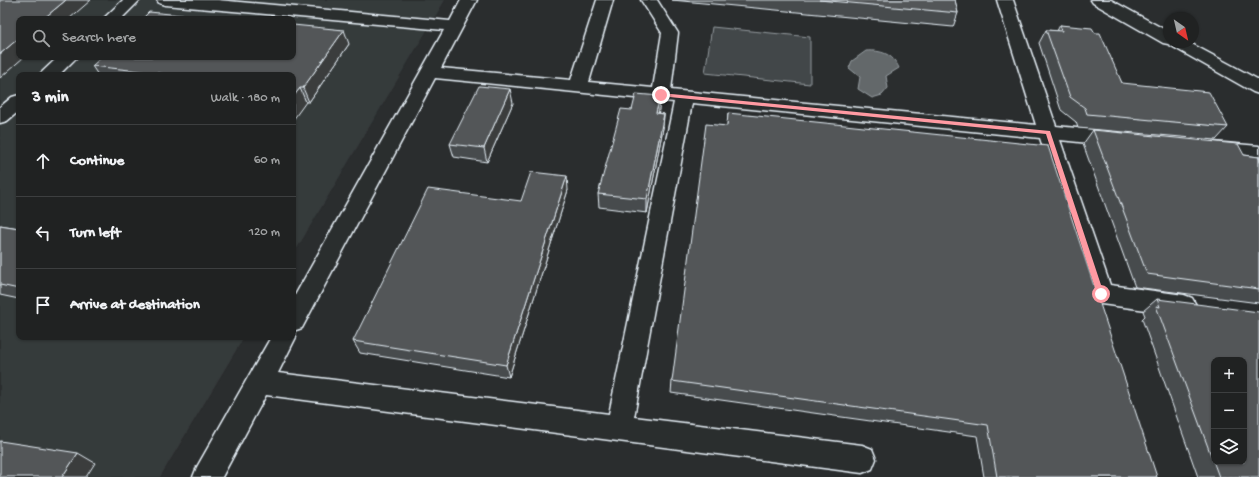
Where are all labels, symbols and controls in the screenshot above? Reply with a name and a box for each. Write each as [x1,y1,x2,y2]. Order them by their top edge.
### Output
north arrow [1163,12,1199,48]
search box [16,16,296,60]
icon: search [30,27,52,49]
text: Search here [62,29,136,47]
route end [652,86,670,104]
text: 3 min [32,88,69,108]
text: Walk · 180 m [211,91,280,106]
icon: ahead [32,150,54,172]
text: Continue [70,152,124,170]
text: 60 m [254,153,280,168]
icon: left [32,222,54,244]
text: Turn left [70,224,121,242]
text: 120 m [249,225,280,240]
route start [1092,285,1110,303]
icon: arrive [32,294,54,316]
text: Arrive at destination [70,296,200,314]
map controls [1211,357,1247,465]
button: + [1211,357,1247,393]
button: − [1211,393,1247,429]
button: layers [1211,429,1247,465]

